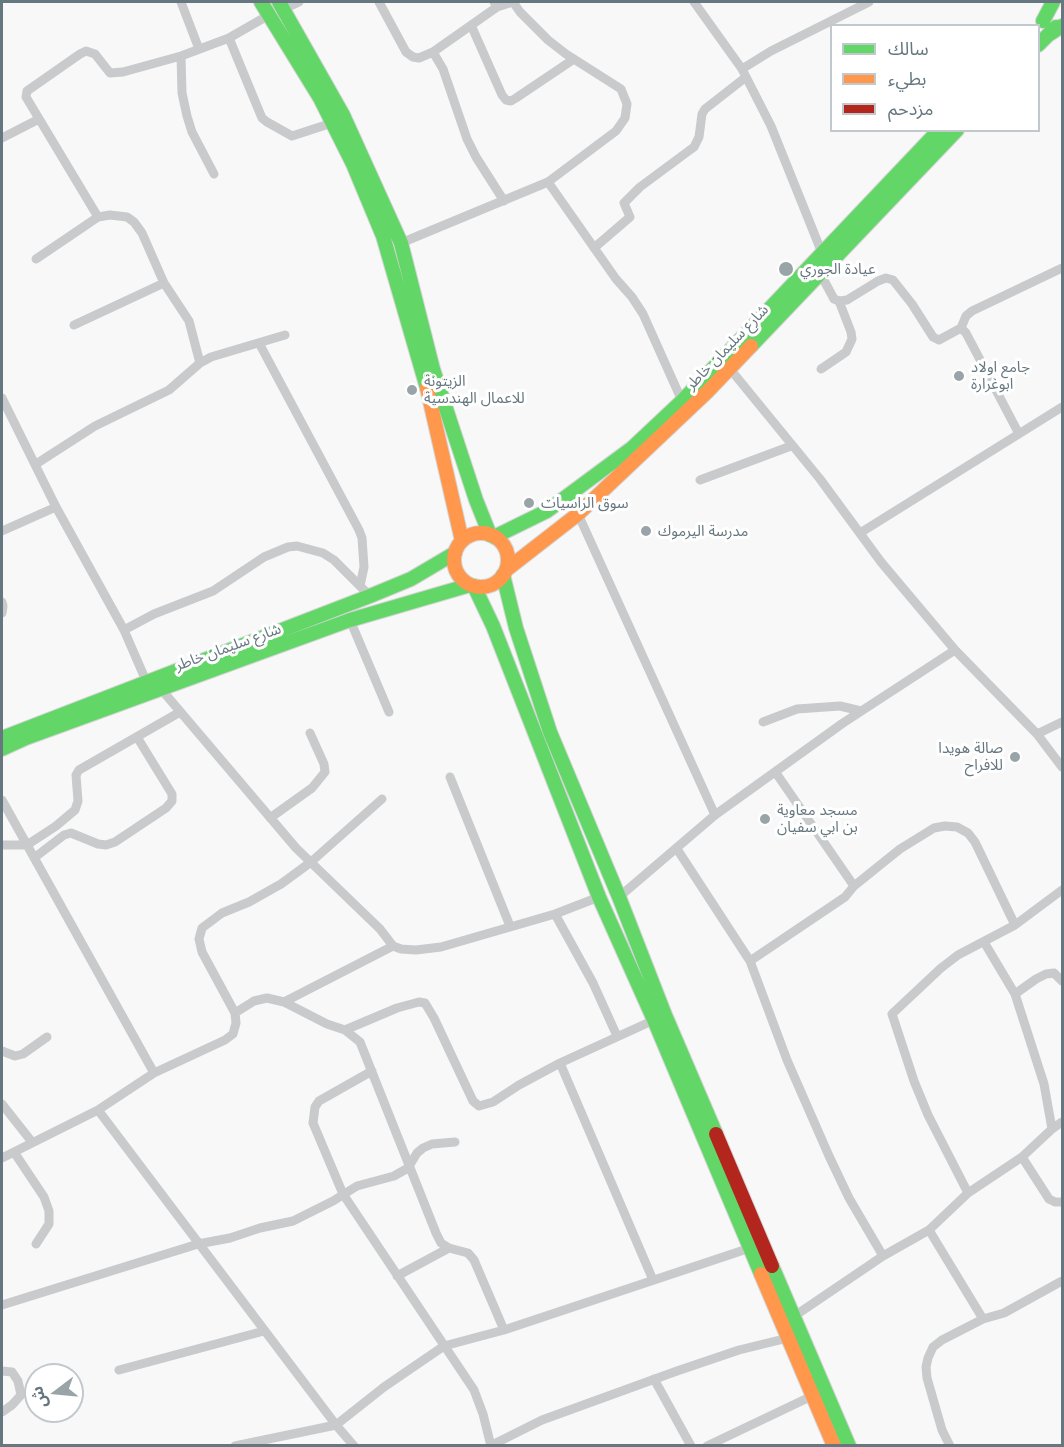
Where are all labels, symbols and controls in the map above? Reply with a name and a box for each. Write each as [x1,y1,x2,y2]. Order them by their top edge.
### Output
legend [830,24,1040,132]
text: سالك [888,37,929,59]
text: بطيء [888,67,926,89]
text: مزدحم [888,97,933,119]
marker: عيادة الجوري [777,260,795,278]
place label: عيادة الجوري [800,260,876,278]
street label: شارع سليمان خاطر [682,301,772,393]
place label: جامع اولاد ابوغرارة [971,358,1030,393]
marker: جامع اولاد ابوغرارة [952,369,966,383]
place label: الزيتونة للاعمال الهندسية [424,372,525,407]
marker: الزيتونة للاعمال الهندسية [405,383,419,397]
place label: سوق الراسيات [541,494,629,512]
marker: سوق الراسيات [522,496,536,510]
place label: مدرسة اليرموك [658,522,748,540]
marker: مدرسة اليرموك [639,524,653,538]
street label: شارع سليمان خاطر [173,619,283,675]
place label: صالة هويدا للافراح [938,739,1003,774]
marker: صالة هويدا للافراح [1008,750,1022,764]
place label: مسجد معاوية بن ابي سفيان [777,801,858,836]
marker: مسجد معاوية بن ابي سفيان [758,812,772,826]
north arrow [24,1363,84,1423]
text: ش [26,1384,50,1411]

